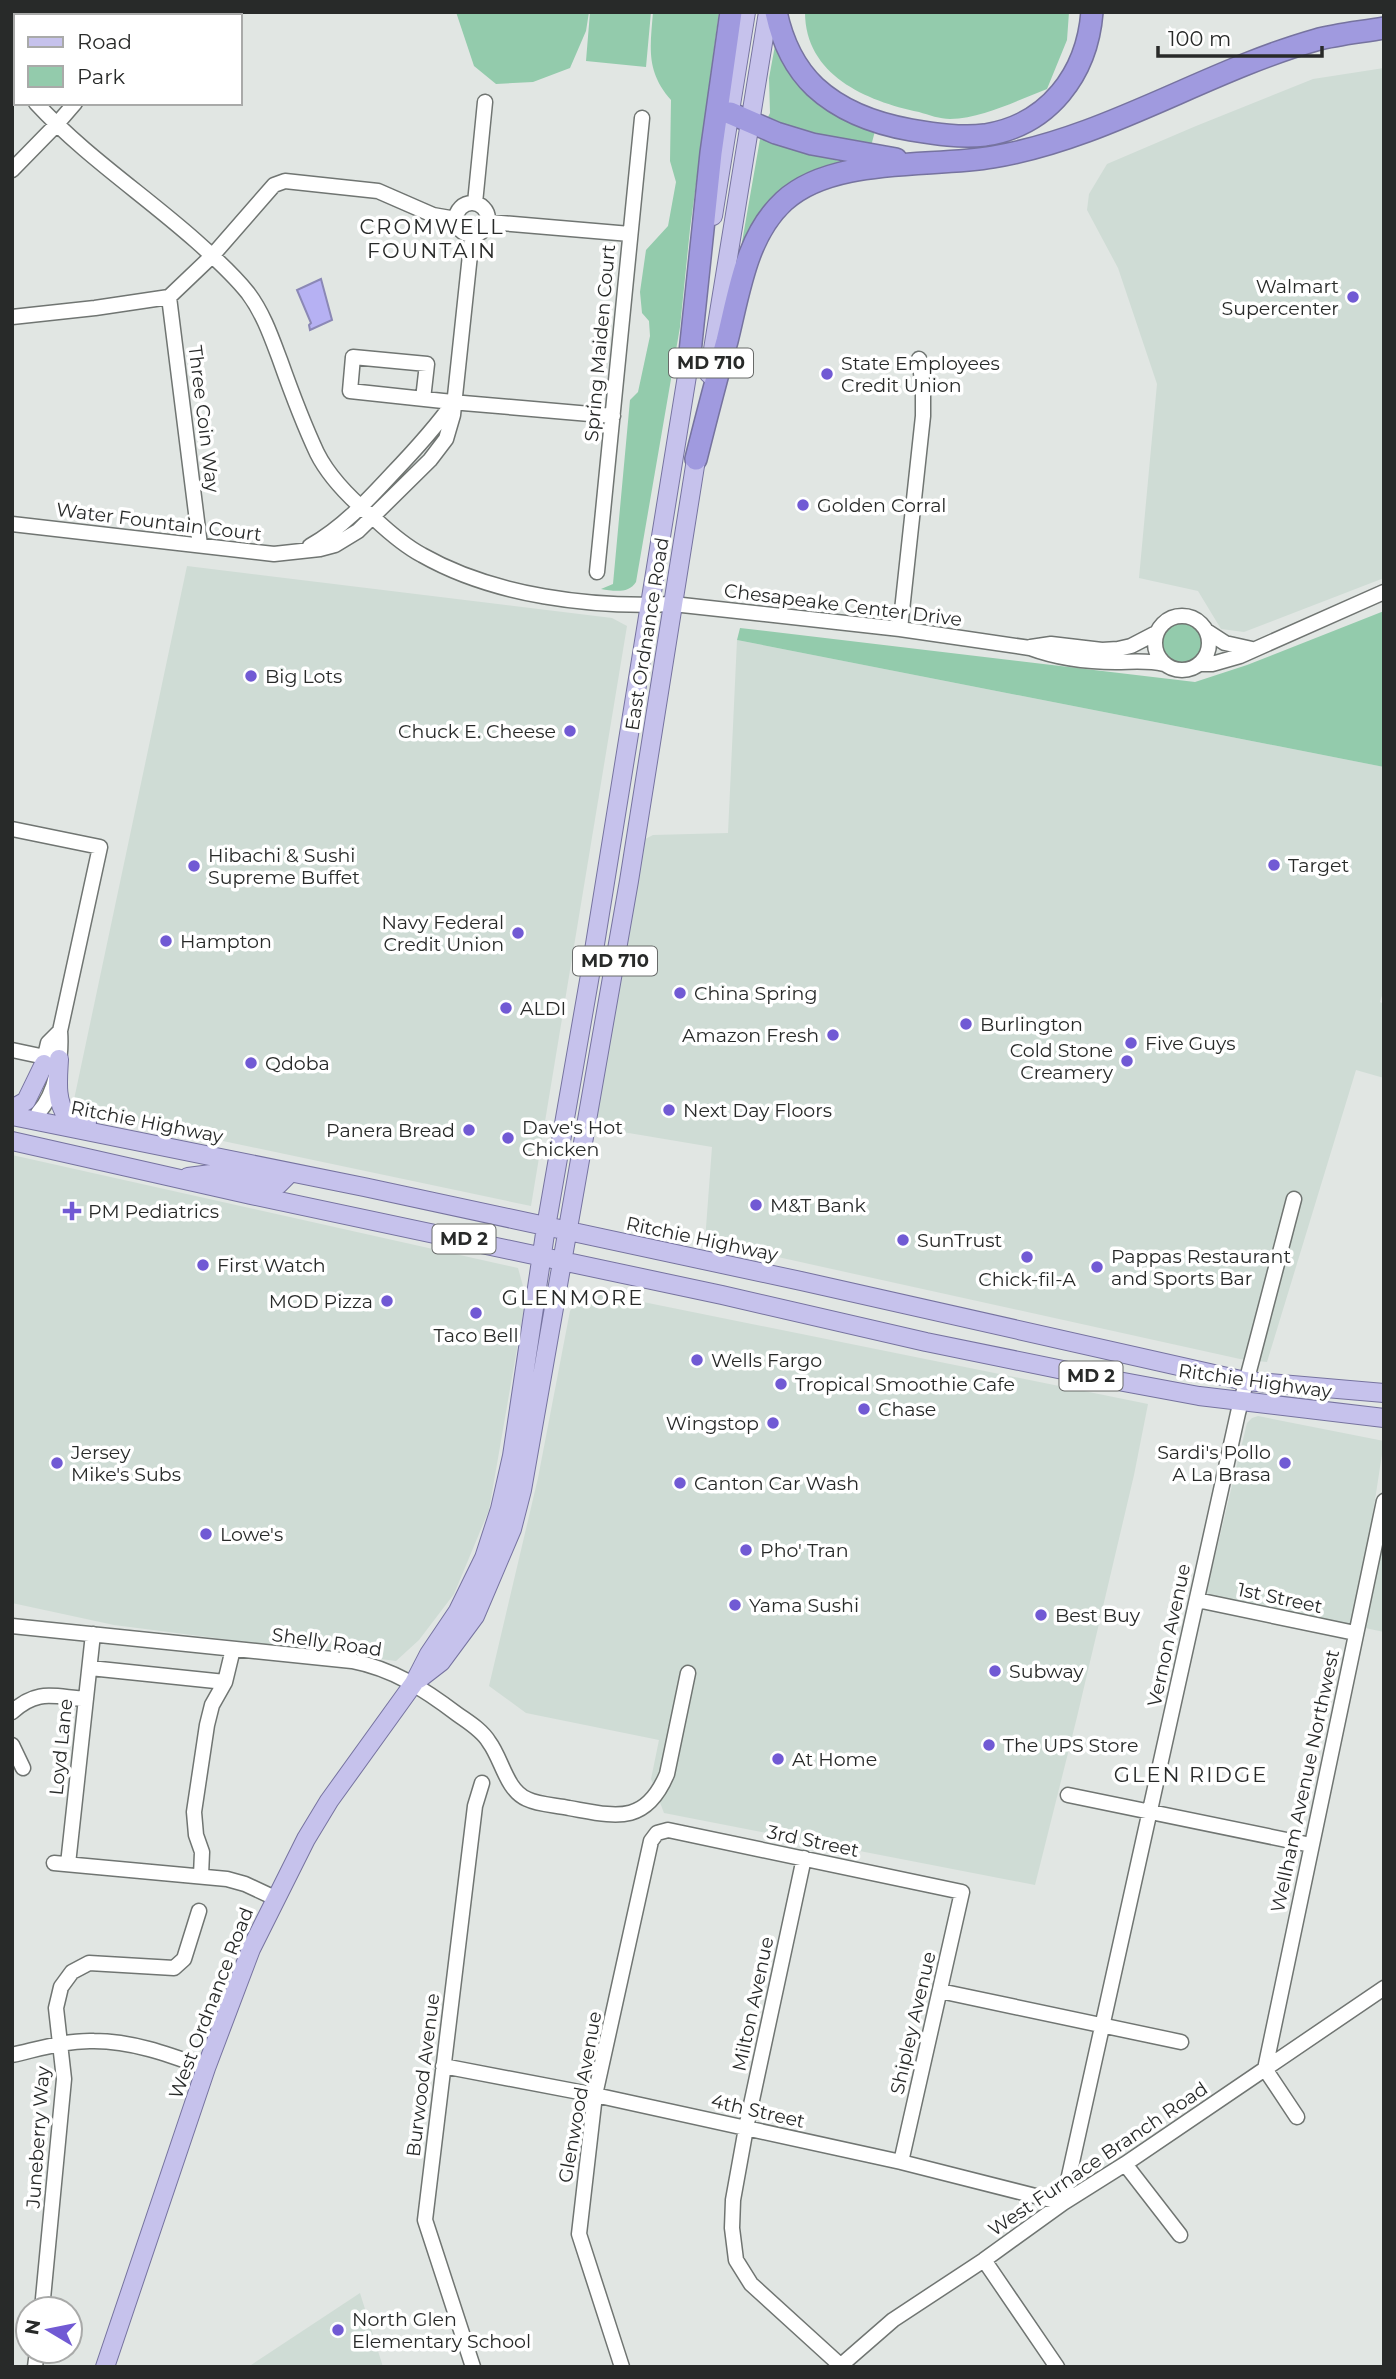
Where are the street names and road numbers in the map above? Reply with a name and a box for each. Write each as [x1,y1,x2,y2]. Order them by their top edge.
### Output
street label: Spring Maiden Court [580,243,620,443]
street label: Three Coin Way [184,344,225,495]
road number: MD 710 [669,348,753,377]
street label: Water Fountain Court [55,498,263,546]
street label: East Ordnance Road [620,536,674,732]
street label: Chesapeake Center Drive [723,579,963,631]
road number: MD 710 [573,946,657,976]
street label: Ritchie Highway [69,1096,226,1148]
street label: Ritchie Highway [624,1212,781,1266]
road number: MD 2 [433,1224,496,1254]
street label: Ritchie Highway [1177,1359,1334,1403]
road number: MD 2 [1060,1362,1122,1391]
street label: Vernon Avenue [1143,1561,1195,1709]
street label: 1st Street [1235,1578,1325,1618]
street label: Shelly Road [270,1623,384,1661]
street label: Wellham Avenue Northwest [1266,1647,1344,1915]
street label: Loyd Lane [44,1697,78,1797]
street label: 3rd Street [765,1820,861,1862]
street label: West Ordnance Road [164,1904,258,2102]
street label: Milton Avenue [728,1935,778,2073]
street label: Shipley Avenue [885,1949,941,2097]
street label: Burwood Avenue [402,1992,444,2158]
street label: Glenwood Avenue [554,2009,606,2185]
street label: Juneberry Way [21,2064,54,2210]
street label: West Furnace Branch Road [984,2077,1212,2241]
street label: 4th Street [709,2089,807,2133]

